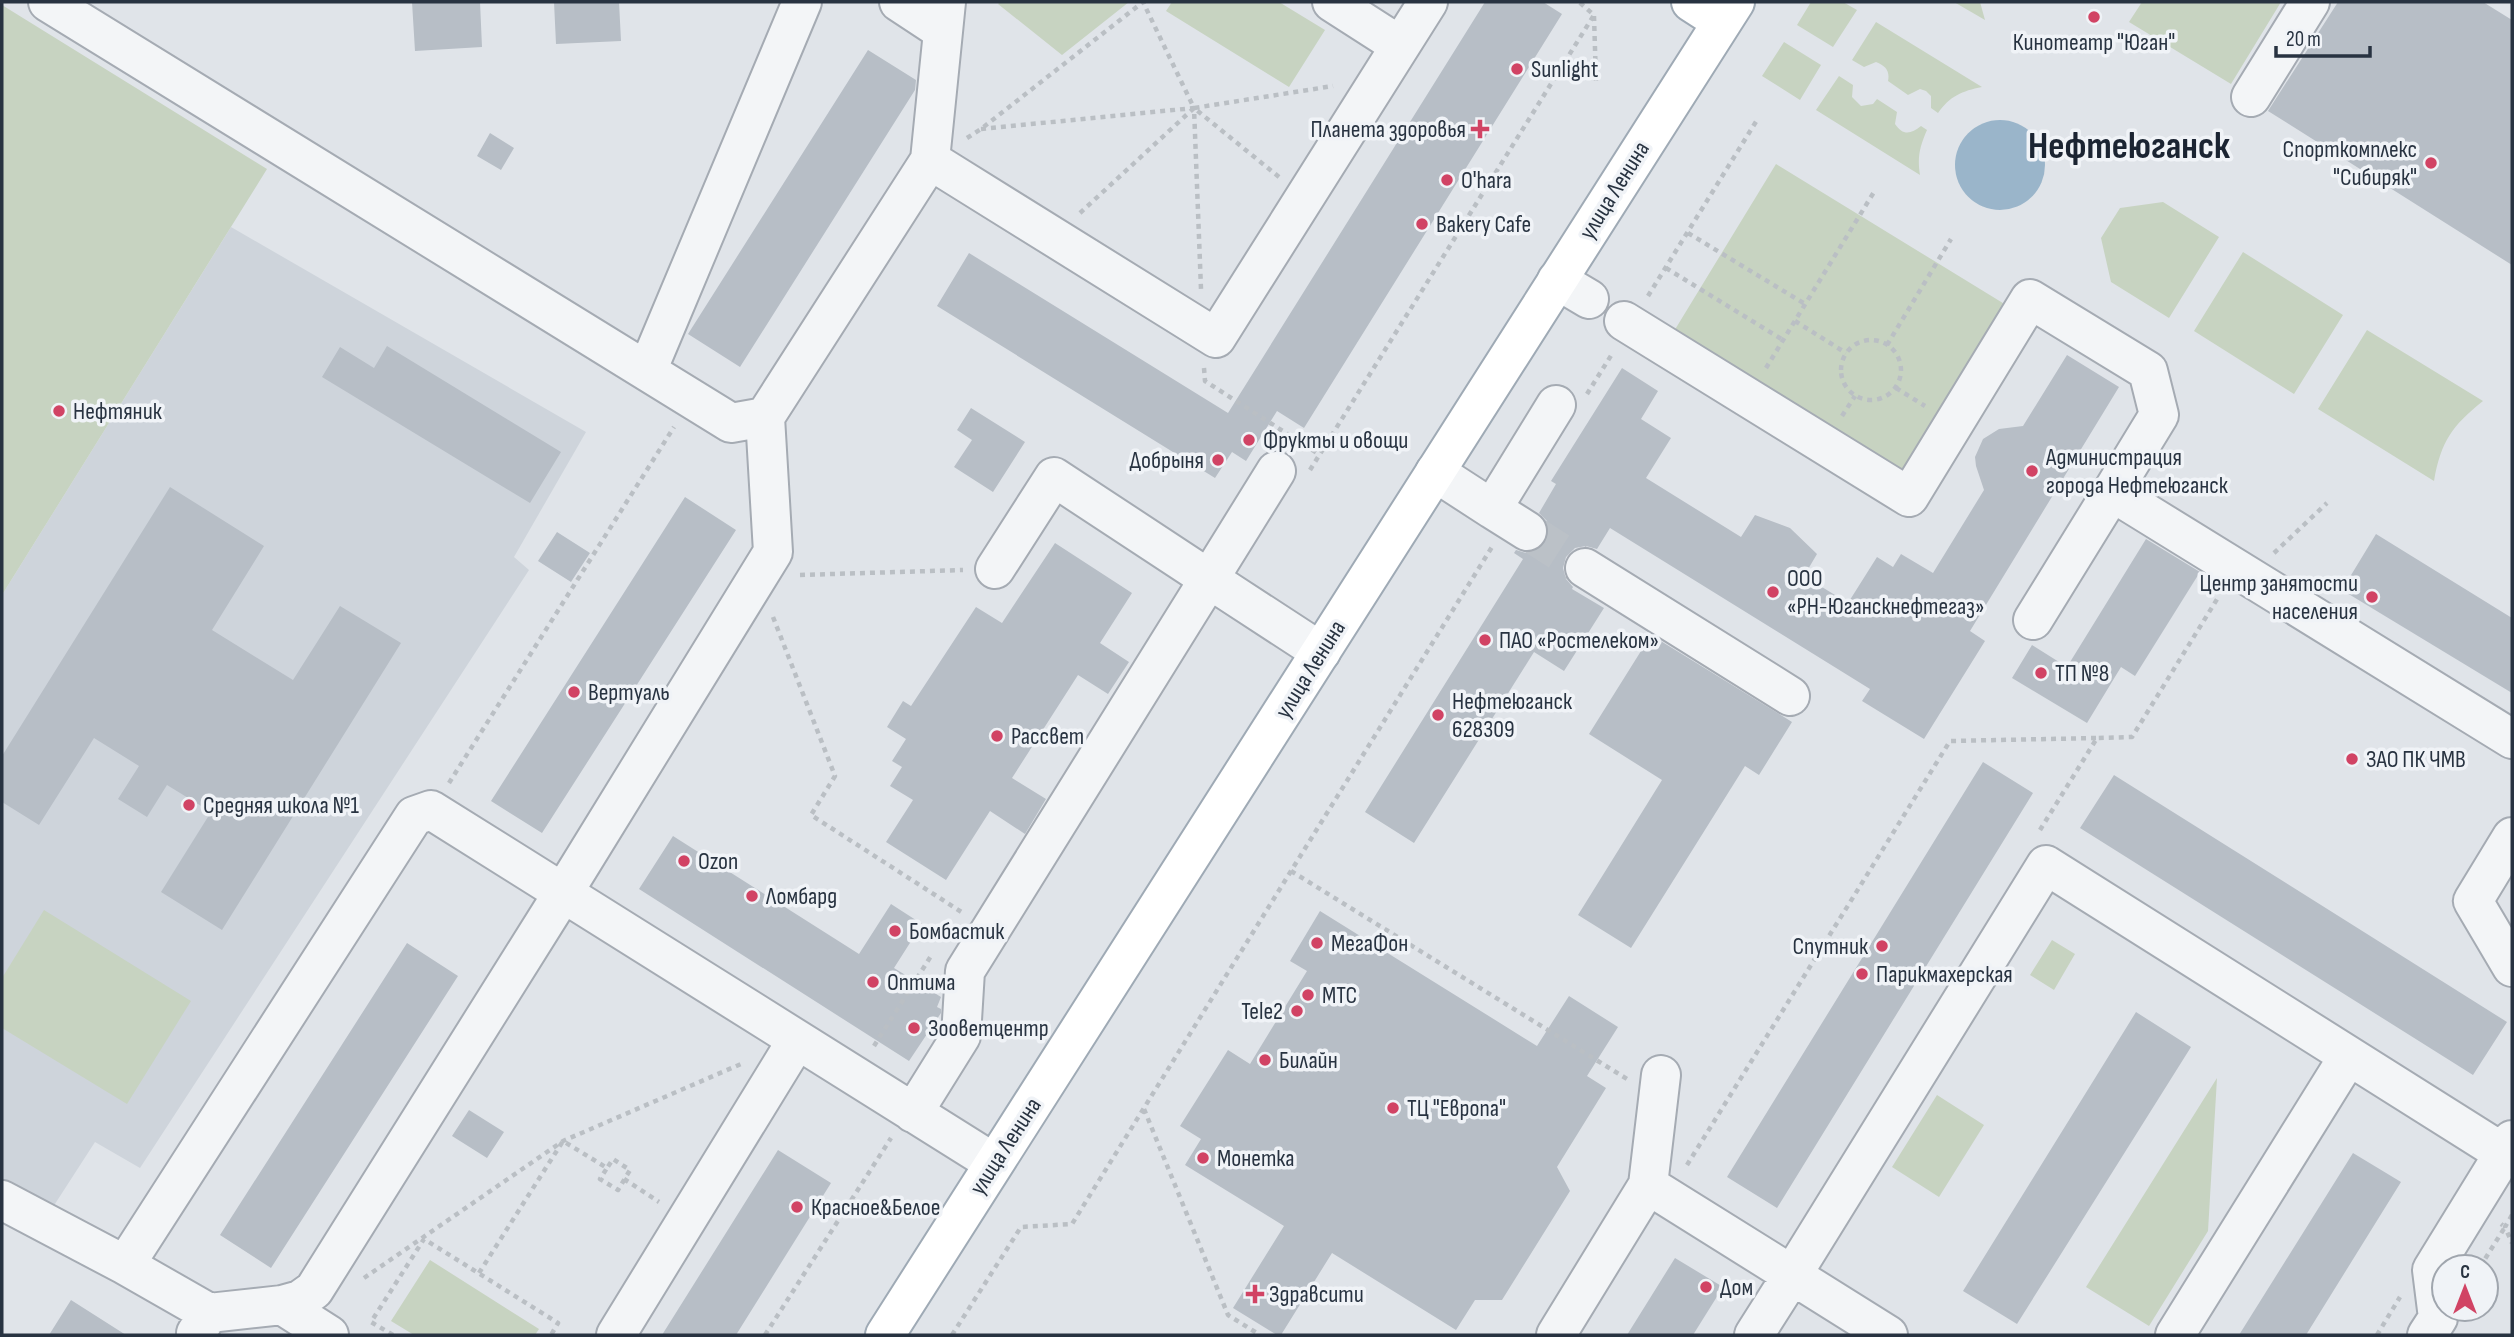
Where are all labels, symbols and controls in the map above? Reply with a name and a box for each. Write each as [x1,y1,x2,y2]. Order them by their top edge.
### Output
marker: Кинотеатр "Юган" [2086,9,2102,25]
scale bar [2276,14,2370,58]
text: 20 m [2286,27,2321,52]
place label: Кинотеатр "Юган" [2013,28,2175,57]
place label: Sunlight [1531,55,1598,84]
marker: Sunlight [1509,61,1525,77]
place label: Планета здоровья [1311,115,1466,144]
marker: Планета здоровья [1472,121,1488,137]
district label: Нефтеюганск [2028,124,2230,169]
place label: Спорткомплекс "Сибиряк" [2283,135,2417,192]
street label: улица Ленина [1573,136,1656,245]
marker: Спорткомплекс "Сибиряк" [2423,155,2439,171]
place label: O'hara [1461,166,1512,195]
marker: O'hara [1439,172,1455,188]
place label: Bakery Cafe [1436,210,1531,239]
marker: Bakery Cafe [1414,216,1430,232]
place label: Нефтяник [73,397,163,426]
marker: Нефтяник [51,403,67,419]
place label: Фрукты и овощи [1263,426,1408,455]
marker: Фрукты и овощи [1241,432,1257,448]
place label: Администрация города Нефтеюганск [2045,443,2229,500]
place label: Добрыня [1129,446,1204,475]
marker: Добрыня [1210,452,1226,468]
marker: Администрация города Нефтеюганск [2024,463,2040,479]
place label: ООО «РН-Юганскнефтегаз» [1787,564,1984,621]
place label: Центр занятости населения [2200,569,2358,626]
marker: ООО «РН-Юганскнефтегаз» [1765,584,1781,600]
marker: Центр занятости населения [2364,589,2380,605]
street label: улица Ленина [1269,615,1352,724]
place label: ПАО «Ростелеком» [1499,626,1659,655]
marker: ПАО «Ростелеком» [1477,632,1493,648]
place label: ТП №8 [2055,659,2109,688]
marker: ТП №8 [2033,665,2049,681]
place label: Вертуаль [588,678,670,707]
marker: Вертуаль [566,684,582,700]
place label: Нефтеюганск 628309 [1452,687,1573,744]
marker: Нефтеюганск 628309 [1430,707,1446,723]
place label: Рассвет [1011,722,1084,751]
marker: Рассвет [989,728,1005,744]
place label: ЗАО ПК ЧМВ [2366,745,2466,774]
marker: ЗАО ПК ЧМВ [2344,751,2360,767]
place label: Средняя школа №1 [203,791,360,820]
marker: Средняя школа №1 [181,797,197,813]
place label: Ozon [698,847,738,876]
marker: Ozon [676,853,692,869]
place label: Ломбард [765,882,837,911]
marker: Ломбард [744,888,760,904]
place label: Бомбастик [909,917,1005,946]
marker: Бомбастик [887,923,903,939]
place label: МегаФон [1331,929,1408,958]
place label: Спутник [1792,932,1869,961]
marker: МегаФон [1309,935,1325,951]
marker: Спутник [1874,938,1890,954]
place label: Парикмахерская [1876,960,2013,989]
marker: Парикмахерская [1854,966,1870,982]
place label: Оптима [887,968,956,997]
marker: Оптима [865,974,881,990]
place label: МТС [1322,981,1357,1010]
marker: МТС [1300,987,1316,1003]
place label: Tele2 [1241,997,1283,1026]
marker: Tele2 [1289,1003,1305,1019]
place label: Зооветцентр [928,1014,1049,1043]
marker: Зооветцентр [906,1020,922,1036]
place label: Билайн [1279,1046,1338,1075]
marker: Билайн [1257,1052,1273,1068]
street label: улица Ленина [963,1092,1048,1200]
place label: ТЦ "Европа" [1407,1094,1506,1123]
marker: ТЦ "Европа" [1385,1100,1401,1116]
place label: Монетка [1217,1144,1295,1173]
marker: Монетка [1195,1150,1211,1166]
place label: Красное&Белое [811,1193,940,1222]
marker: Красное&Белое [789,1199,805,1215]
north arrow [2430,1253,2500,1323]
text: С [2460,1261,2470,1284]
place label: Дом [1720,1273,1753,1302]
marker: Дом [1698,1279,1714,1295]
place label: Здравсити [1269,1280,1364,1309]
marker: Здравсити [1247,1286,1263,1302]

